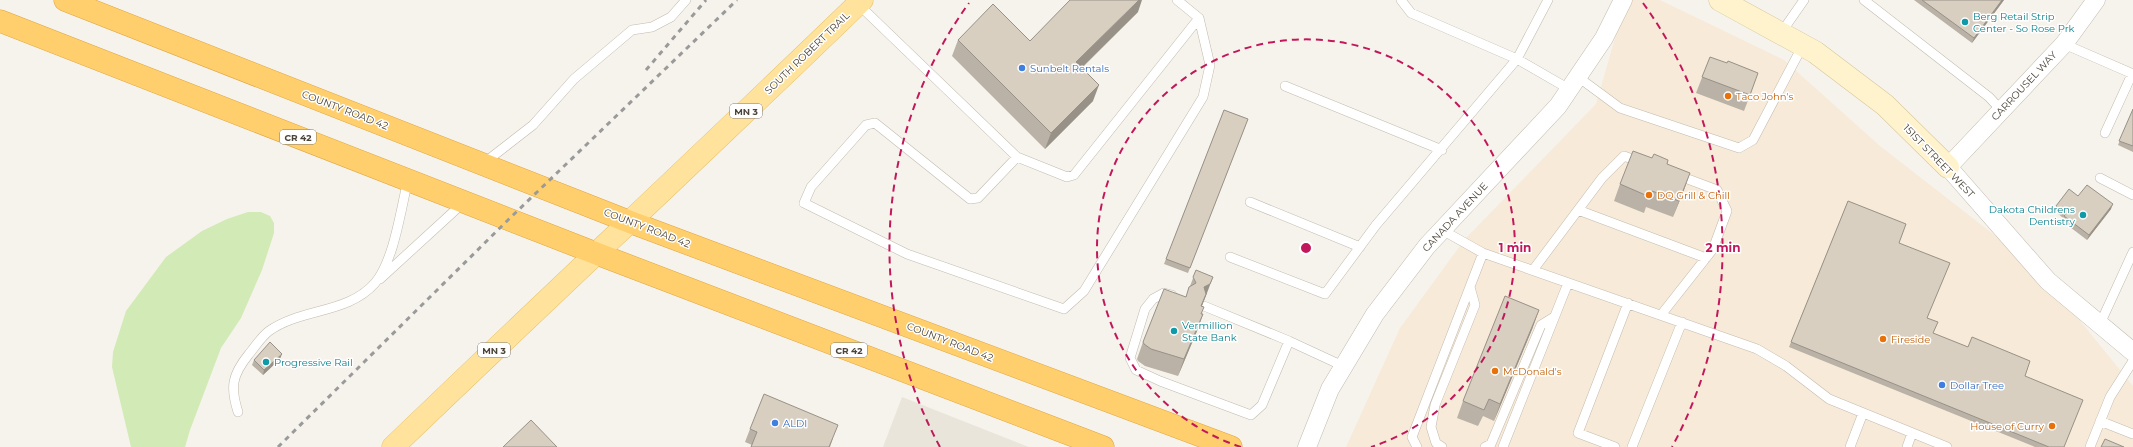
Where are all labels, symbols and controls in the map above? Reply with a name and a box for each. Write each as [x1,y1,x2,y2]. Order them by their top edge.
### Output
street label: SOUTH ROBERT TRAIL [762,9,852,97]
place label: Berg Retail Strip Center - So Rose Prk [1973,10,2075,35]
marker: Berg Retail Strip Center - So Rose Prk [1960,17,1970,27]
street label: CARROUSEL WAY [1989,48,2060,123]
place label: Sunbelt Rentals [1030,62,1109,75]
marker: Sunbelt Rentals [1017,63,1027,73]
street label: COUNTY ROAD 42 [300,88,390,133]
place label: Taco John's [1736,90,1794,103]
marker: Taco John's [1723,91,1733,101]
road number: MN 3 [730,104,762,118]
street label: 151ST STREET WEST [1900,121,1978,201]
road number: CR 42 [280,130,316,144]
street label: CANADA AVENUE [1419,179,1491,254]
place label: DQ Grill & Chill [1657,189,1730,202]
marker: DQ Grill & Chill [1644,190,1654,200]
place label: Dakota Childrens Dentistry [1989,203,2076,228]
street label: COUNTY ROAD 42 [602,206,692,251]
marker: Dakota Childrens Dentistry [2078,210,2088,220]
text: 1 min [1499,240,1531,255]
text: 2 min [1706,240,1740,255]
centre of rings [1299,241,1313,255]
place label: Vermillion State Bank [1182,319,1237,344]
street label: COUNTY ROAD 42 [905,320,995,365]
marker: Vermillion State Bank [1169,326,1179,336]
place label: Fireside [1891,333,1930,346]
marker: Fireside [1878,334,1888,344]
road number: MN 3 [478,343,510,357]
road number: CR 42 [831,343,867,357]
place label: Progressive Rail [274,356,353,369]
marker: Progressive Rail [261,357,271,367]
place label: McDonald's [1503,365,1562,378]
marker: McDonald's [1490,366,1500,376]
place label: Dollar Tree [1950,379,2004,392]
marker: Dollar Tree [1937,380,1947,390]
place label: ALDI [783,417,807,430]
marker: ALDI [770,418,780,428]
place label: House of Curry [1970,420,2045,433]
marker: House of Curry [2047,421,2057,431]

